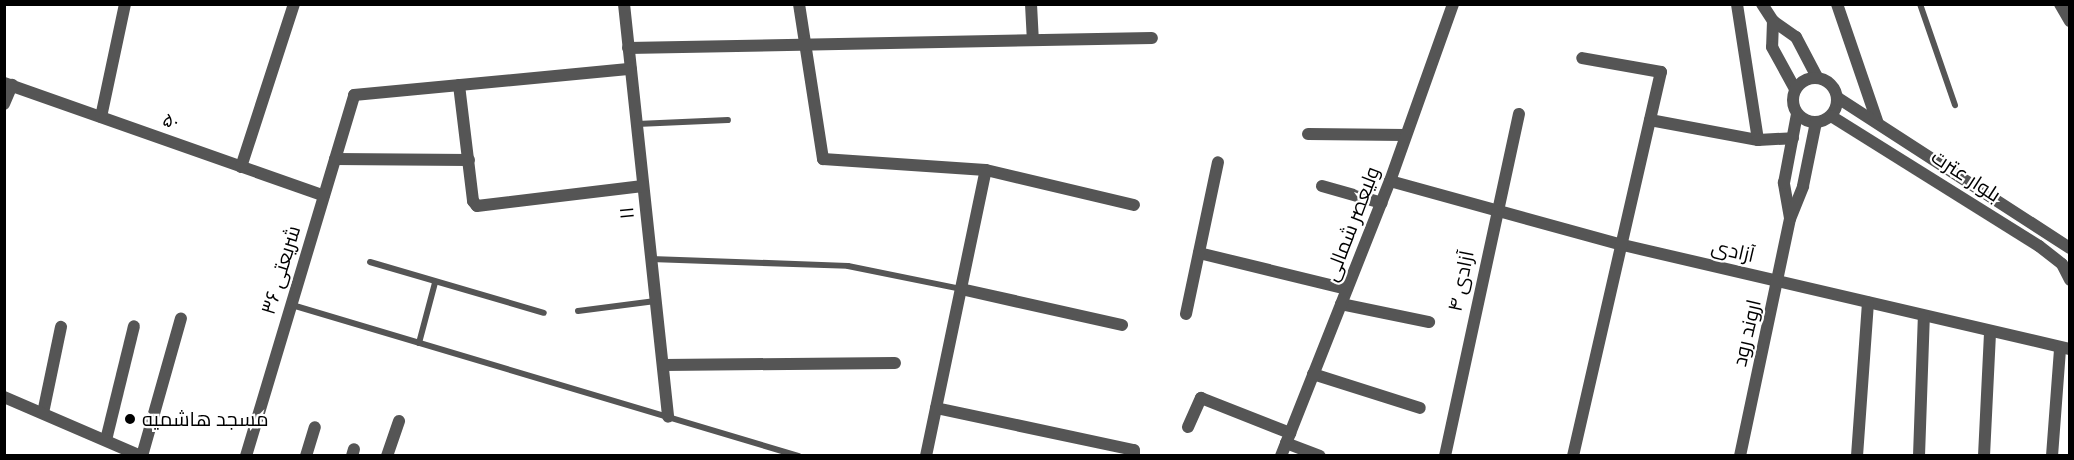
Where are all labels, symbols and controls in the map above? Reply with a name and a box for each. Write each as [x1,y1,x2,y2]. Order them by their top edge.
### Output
street label: ۵۰ [159,107,183,135]
street label: بلوار عترت [1927,145,2005,207]
street label: ولیعصر شمالی [1319,163,1385,285]
street label: ۱۱ [614,206,640,220]
street label: شریعتی ۳۶ [256,223,306,317]
street label: آزادی [1709,234,1757,268]
street label: آزادی ۴ [1443,248,1479,314]
street label: اروند رود [1728,297,1766,369]
place label: مسجد هاشمیه [142,407,269,431]
marker: مسجد هاشمیه [123,412,137,426]

